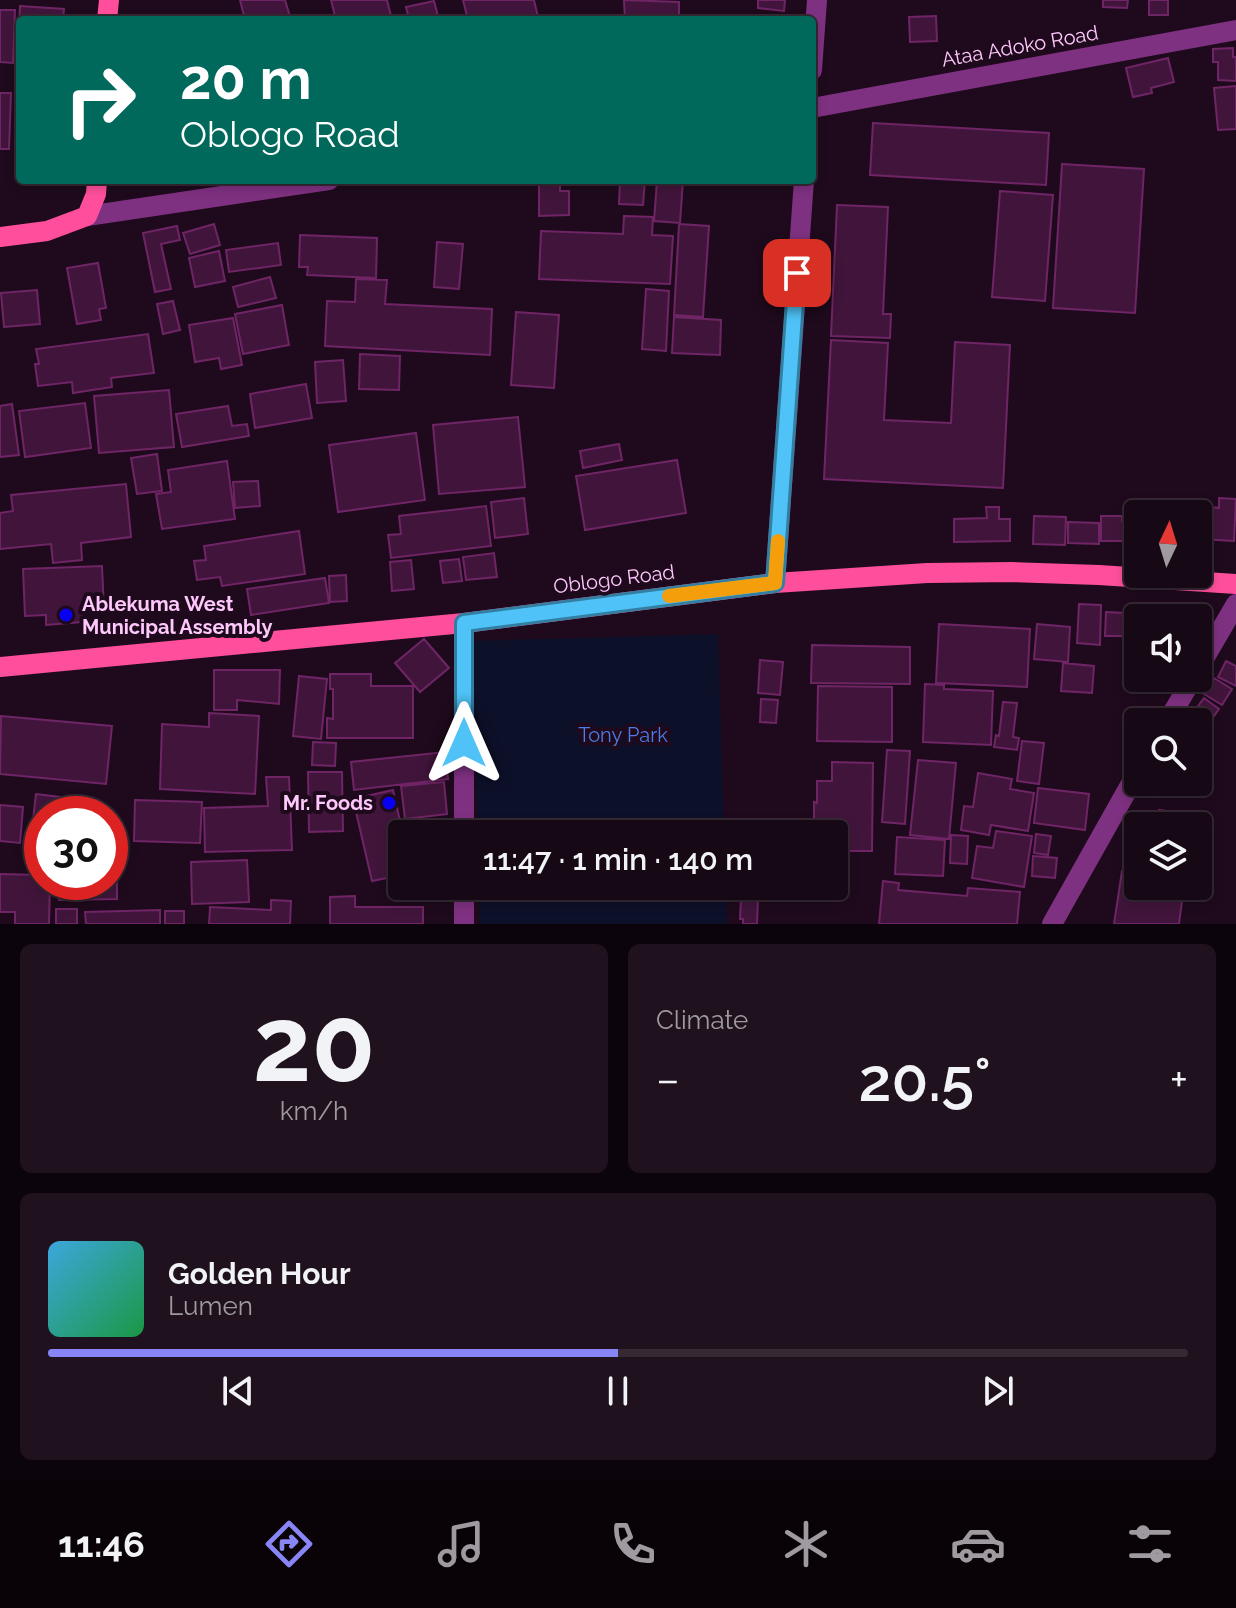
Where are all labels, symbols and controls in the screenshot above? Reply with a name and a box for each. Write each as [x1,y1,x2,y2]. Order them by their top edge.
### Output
street label: Ataa Adoko Road [940,20,1100,72]
text: 20 m [180,46,312,112]
icon: right [48,48,152,152]
text: Oblogo Road [180,113,400,155]
pin [763,239,831,307]
icon: arrive [775,251,819,295]
north arrow [1124,500,1212,588]
map controls [1124,500,1212,900]
street label: Oblogo Road [552,560,676,598]
place label: Ablekuma West Municipal Assembly [82,592,273,639]
button: sound [1124,604,1212,692]
marker: Ablekuma West Municipal Assembly [57,606,75,624]
position arrow [422,701,506,785]
button: search [1124,708,1212,796]
park label: Tony Park [578,723,668,747]
place label: Mr. Foods [283,791,373,815]
marker: Mr. Foods [380,794,398,812]
speed limit sign: 30 [24,796,128,900]
button: layers [1124,812,1212,900]
text: 11:47 · 1 min · 140 m [483,842,753,877]
text: 20 [253,983,375,1105]
text: Climate [656,1005,748,1035]
text: 20.5° [859,1045,991,1115]
text: − [656,1054,680,1105]
text: + [1170,1054,1188,1105]
text: km/h [280,1096,348,1126]
text: Golden Hour [168,1256,351,1291]
text: Lumen [168,1291,253,1321]
icon: previous [216,1369,260,1413]
icon: pause [596,1369,640,1413]
icon: next [976,1369,1020,1413]
icon: directions [261,1516,317,1572]
icon: music [433,1516,489,1572]
icon: phone [605,1516,661,1572]
icon: climate [778,1516,834,1572]
icon: car [950,1516,1006,1572]
icon: filters [1122,1516,1178,1572]
text: 11:46 [58,1523,145,1565]

